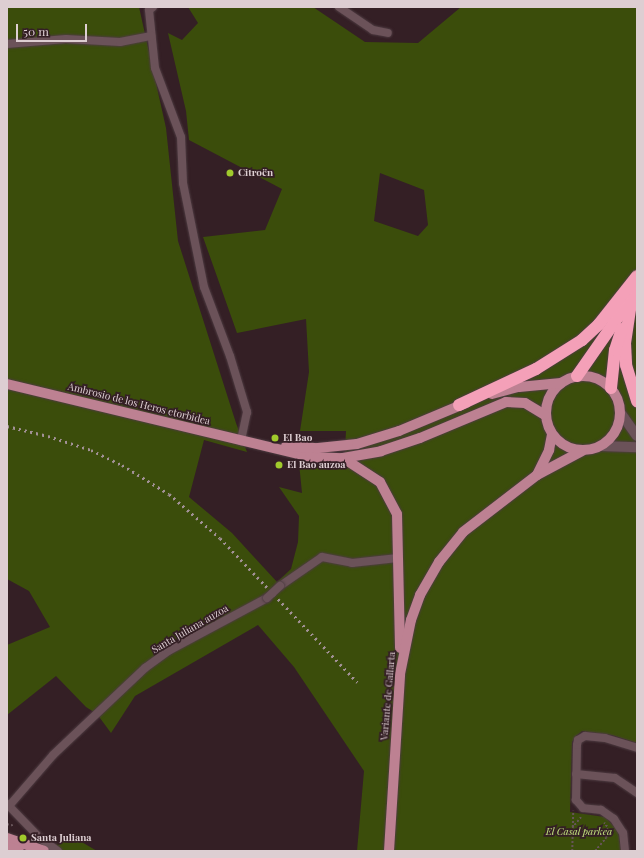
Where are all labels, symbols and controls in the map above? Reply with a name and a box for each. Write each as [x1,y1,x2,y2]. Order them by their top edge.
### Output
scale bar [18,16,89,42]
text: 50 m [23,23,49,39]
place label: Citroën [238,167,273,179]
marker: Citroën [225,168,235,178]
street label: Ambrosio de los Heros etorbidea [67,380,211,428]
place label: El Bao [283,432,312,444]
marker: El Bao [270,433,280,443]
place label: El Bao auzoa [287,459,345,471]
marker: El Bao auzoa [274,460,284,470]
street label: Santa Juliana auzoa [150,602,230,656]
street label: Variante de Gallarta [378,651,398,741]
park label: El Casal parkea [545,826,613,838]
place label: Santa Juliana [31,832,92,844]
marker: Santa Juliana [18,833,28,843]

